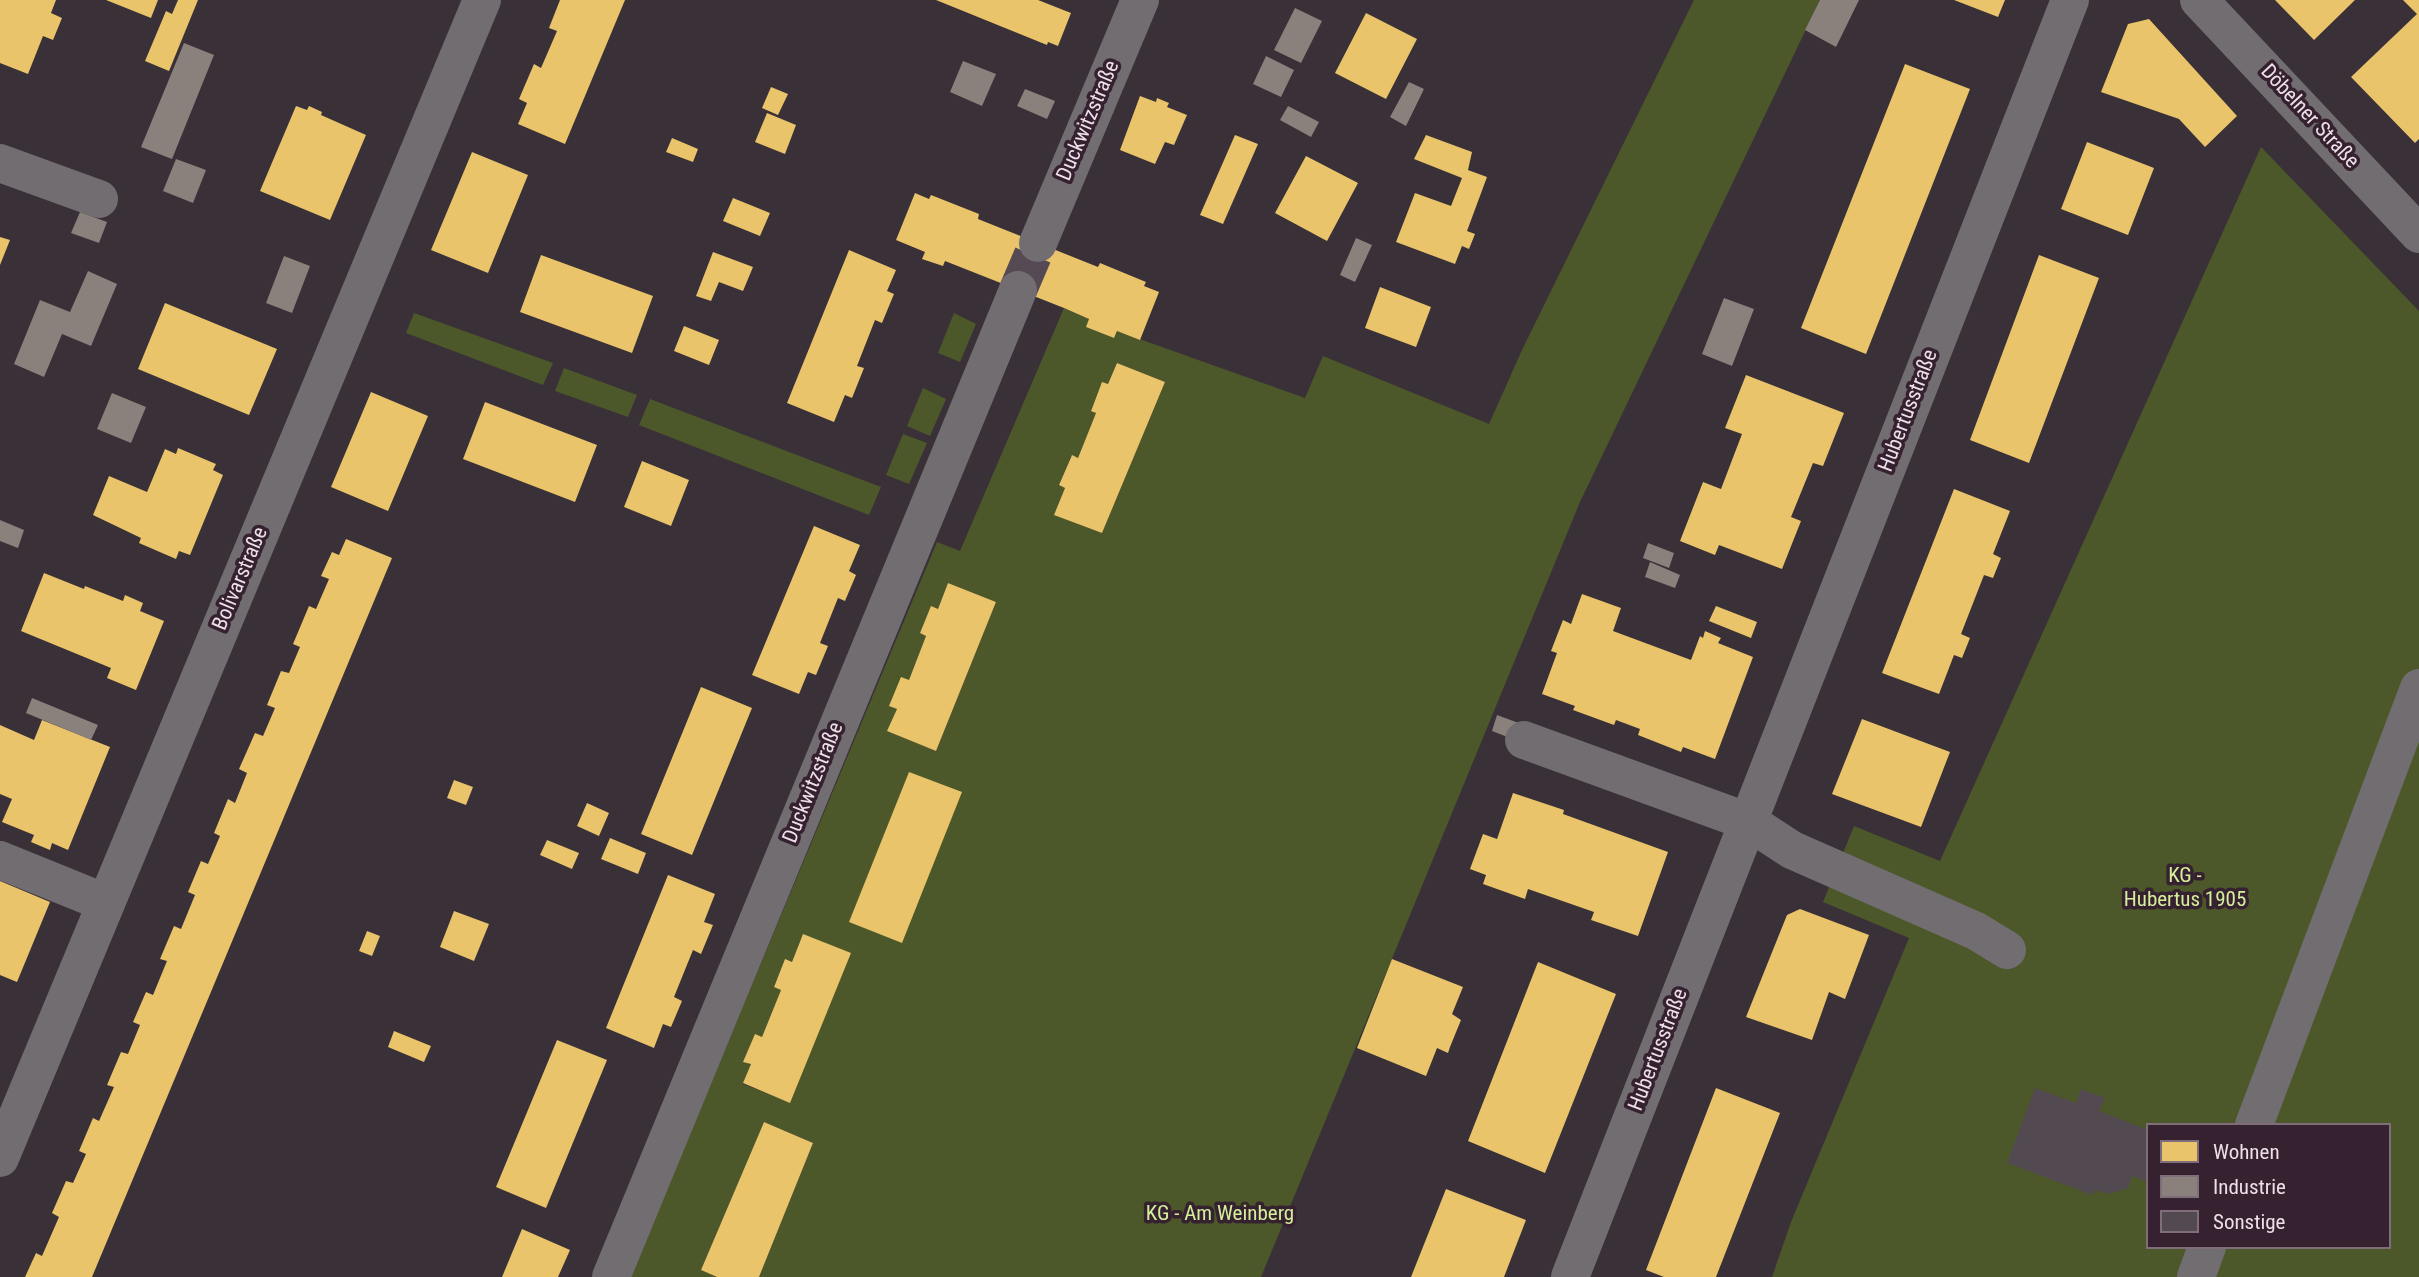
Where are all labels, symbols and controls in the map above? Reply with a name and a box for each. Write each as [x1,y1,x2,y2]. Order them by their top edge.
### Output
street label: Duckwitzstraße [1052,57,1126,185]
street label: Döbelner Straße [2255,60,2363,174]
street label: Hubertusstraße [1874,346,1944,476]
street label: Bolivarstraße [208,524,274,634]
street label: Duckwitzstraße [778,719,850,847]
park label: KG - Hubertus 1905 [2124,864,2246,914]
street label: Hubertusstraße [1624,985,1694,1115]
legend [2146,1123,2391,1249]
text: Wohnen [2213,1140,2280,1164]
text: Industrie [2213,1175,2286,1199]
park label: KG - Am Weinberg [1146,1202,1294,1228]
text: Sonstige [2213,1210,2285,1234]

